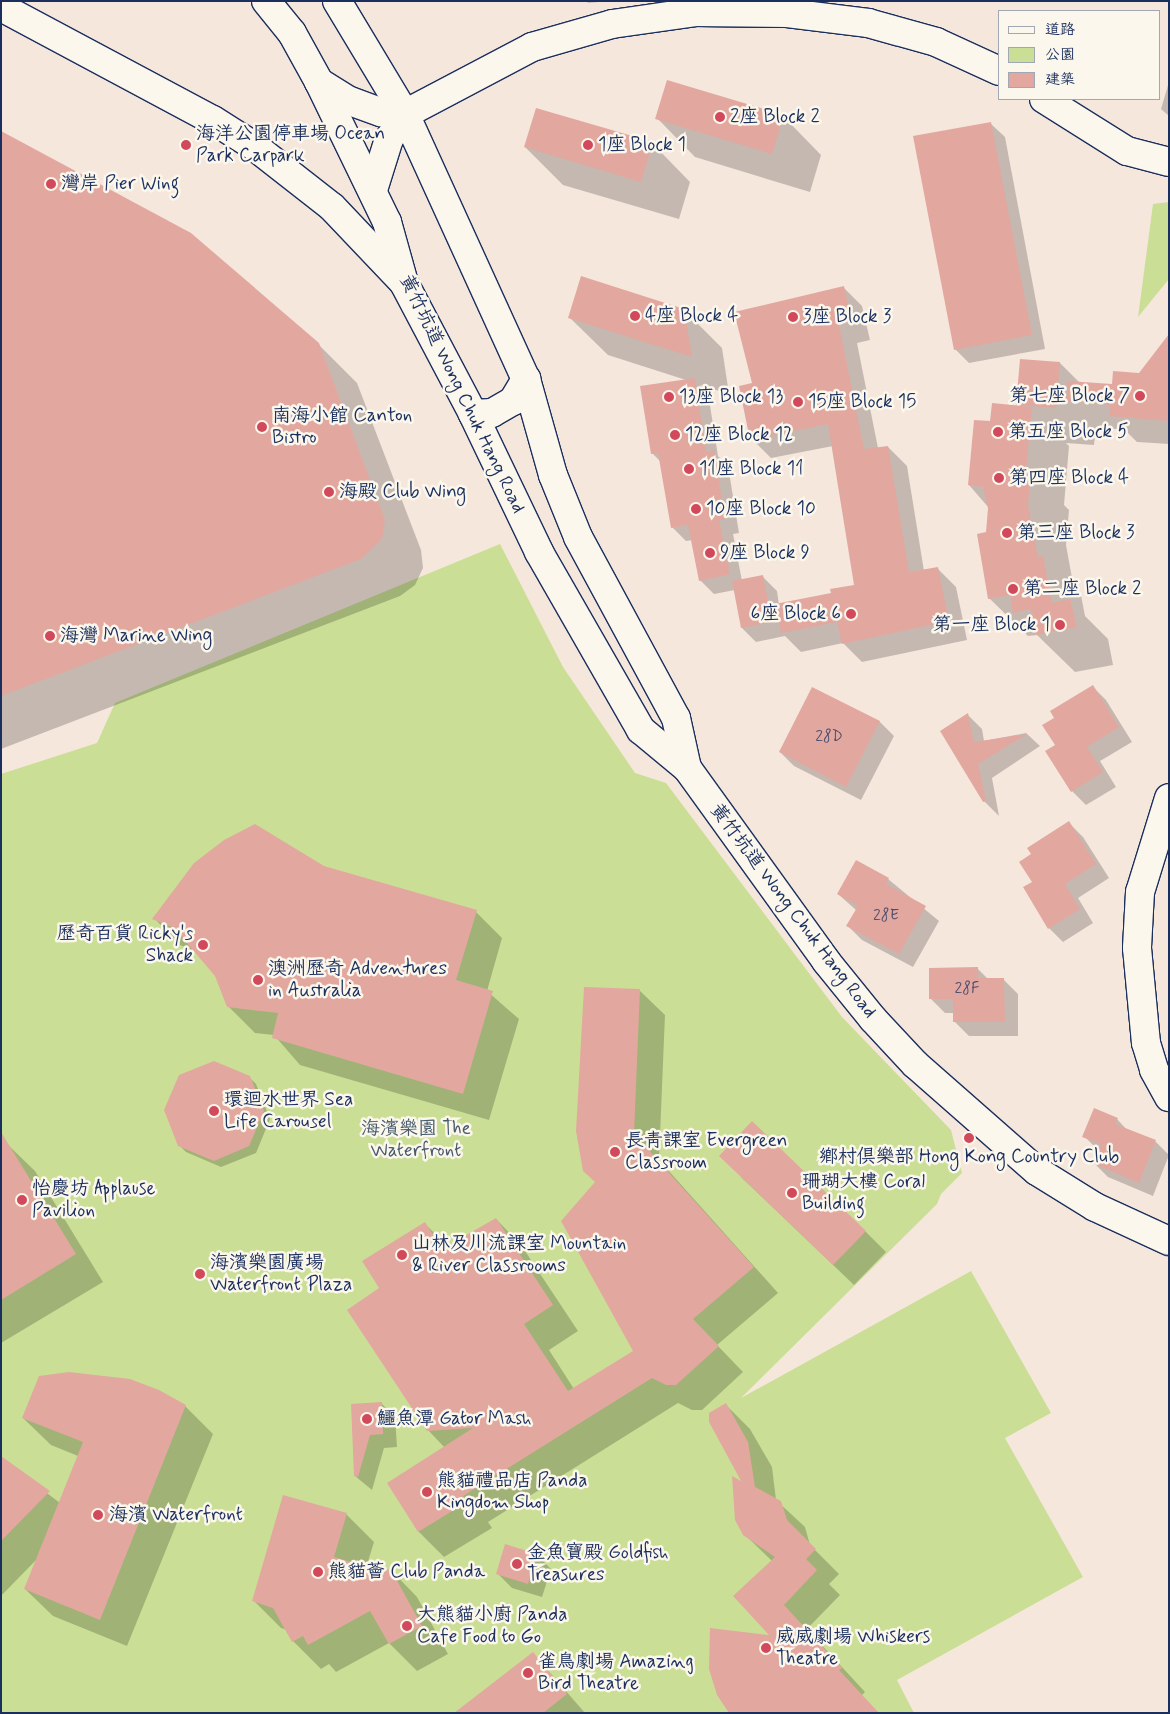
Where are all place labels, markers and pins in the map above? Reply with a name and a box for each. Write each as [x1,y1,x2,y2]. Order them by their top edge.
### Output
place label: 2座 Block 2 [730,106,820,128]
marker: 2座 Block 2 [714,111,726,123]
place label: 海洋公園停車場 Ocean Park Carpark [196,123,385,167]
place label: 1座 Block 1 [598,134,686,156]
marker: 海洋公園停車場 Ocean Park Carpark [180,139,192,151]
marker: 1座 Block 1 [582,139,594,151]
place label: 灣岸 Pier Wing [61,173,182,195]
marker: 灣岸 Pier Wing [45,178,57,190]
place label: 4座 Block 4 [645,305,738,327]
place label: 3座 Block 3 [803,306,891,328]
marker: 4座 Block 4 [629,310,641,322]
marker: 3座 Block 3 [787,311,799,323]
place label: 第七座 Block 7 [1009,385,1130,407]
place label: 13座 Block 13 [679,386,783,408]
marker: 第七座 Block 7 [1134,390,1146,402]
marker: 13座 Block 13 [663,391,675,403]
place label: 15座 Block 15 [808,391,916,413]
marker: 15座 Block 15 [792,396,804,408]
place label: 南海小館 Canton Bistro [272,405,412,449]
marker: 南海小館 Canton Bistro [256,421,268,433]
place label: 第五座 Block 5 [1008,421,1129,443]
place label: 12座 Block 12 [685,424,793,446]
marker: 第五座 Block 5 [992,426,1004,438]
marker: 12座 Block 12 [669,429,681,441]
place label: 11座 Block 11 [699,458,803,480]
marker: 11座 Block 11 [683,463,695,475]
place label: 第四座 Block 4 [1009,467,1129,489]
marker: 第四座 Block 4 [993,472,1005,484]
place label: 海殿 Club Wing [339,481,466,503]
marker: 海殿 Club Wing [323,486,335,498]
place label: 10座 Block 10 [706,498,816,520]
marker: 10座 Block 10 [690,503,702,515]
place label: 第三座 Block 3 [1017,522,1135,544]
marker: 第三座 Block 3 [1001,527,1013,539]
place label: 9座 Block 9 [720,542,810,564]
marker: 9座 Block 9 [704,547,716,559]
place label: 第二座 Block 2 [1023,578,1141,600]
marker: 第二座 Block 2 [1007,583,1019,595]
place label: 6座 Block 6 [750,603,841,625]
marker: 6座 Block 6 [845,608,857,620]
place label: 第一座 Block 1 [932,614,1050,636]
marker: 第一座 Block 1 [1054,619,1066,631]
place label: 海灣 Marine Wing [60,625,212,647]
marker: 海灣 Marine Wing [44,630,56,642]
place label: 歷奇百貨 Ricky's Shack [57,923,193,967]
marker: 歷奇百貨 Ricky's Shack [197,939,209,951]
place label: 澳洲歷奇 Adventures in Australia [268,958,447,1002]
marker: 澳洲歷奇 Adventures in Australia [252,974,264,986]
place label: 環迴水世界 Sea Life Carousel [224,1089,353,1133]
marker: 環迴水世界 Sea Life Carousel [208,1105,220,1117]
place label: 長青課室 Evergreen Classroom [625,1130,787,1174]
marker: 鄉村俱樂部 Hong Kong Country Club [963,1132,975,1144]
marker: 長青課室 Evergreen Classroom [609,1146,621,1158]
place label: 鄉村俱樂部 Hong Kong Country Club [819,1146,1119,1168]
place label: 珊瑚大樓 Coral Building [802,1171,925,1215]
place label: 怡慶坊 Applause Pavilion [32,1178,155,1222]
marker: 珊瑚大樓 Coral Building [786,1187,798,1199]
marker: 怡慶坊 Applause Pavilion [16,1194,28,1206]
place label: 山林及川流課室 Mountain & River Classrooms [412,1233,626,1277]
marker: 山林及川流課室 Mountain & River Classrooms [396,1249,408,1261]
place label: 海濱樂園廣場 Waterfront Plaza [210,1252,351,1296]
marker: 海濱樂園廣場 Waterfront Plaza [194,1268,206,1280]
place label: 鱷魚潭 Gator Mash [377,1408,530,1430]
marker: 鱷魚潭 Gator Mash [361,1413,373,1425]
place label: 熊貓禮品店 Panda Kingdom Shop [437,1470,588,1514]
marker: 熊貓禮品店 Panda Kingdom Shop [421,1486,433,1498]
place label: 海濱 Waterfront [109,1504,243,1526]
marker: 海濱 Waterfront [91,1508,105,1522]
place label: 金魚寶殿 Goldfish Treasures [527,1542,669,1586]
marker: 金魚寶殿 Goldfish Treasures [511,1558,523,1570]
place label: 熊貓薈 Club Panda [328,1561,483,1583]
marker: 熊貓薈 Club Panda [312,1566,324,1578]
place label: 大熊貓小廚 Panda Cafe Food to Go [417,1604,568,1648]
marker: 大熊貓小廚 Panda Cafe Food to Go [401,1620,413,1632]
place label: 威威劇場 Whiskers Theatre [776,1626,930,1670]
marker: 威威劇場 Whiskers Theatre [760,1642,772,1654]
place label: 雀鳥劇場 Amazing Bird Theatre [538,1651,694,1695]
marker: 雀鳥劇場 Amazing Bird Theatre [522,1667,534,1679]

